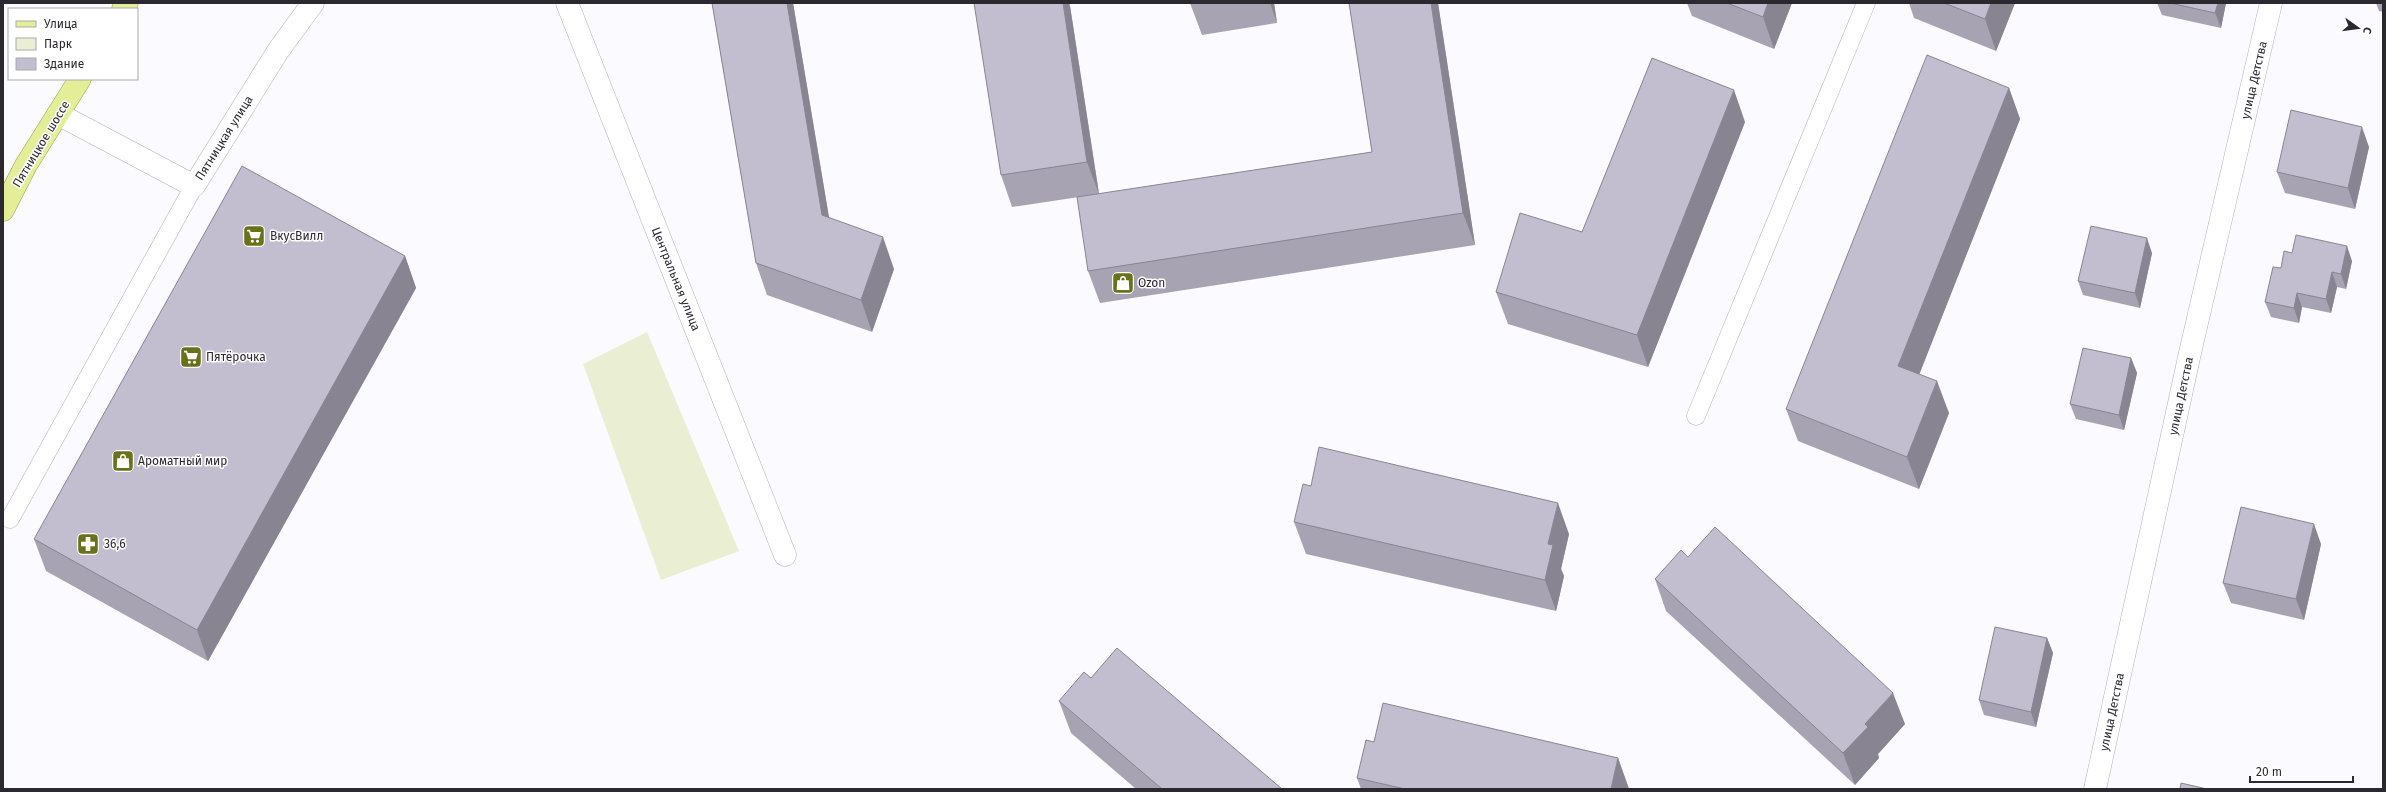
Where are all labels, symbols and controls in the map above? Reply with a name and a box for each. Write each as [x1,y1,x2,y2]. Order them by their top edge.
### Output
legend [8,8,138,80]
north arrow [2338,8,2378,48]
text: Улица [44,17,78,31]
text: С [2360,26,2374,36]
text: Парк [44,37,73,51]
street label: улица Детства [2238,40,2270,120]
text: Здание [44,57,84,71]
street label: Пятницкая улица [192,93,256,183]
street label: Пятницкое шоссе [10,98,72,190]
supermarket icon: ВкусВилл [241,223,267,249]
street label: Центральная улица [649,225,703,333]
place label: ВкусВилл [270,229,323,243]
shop icon: Ozon [1110,270,1136,296]
place label: Ozon [1138,276,1165,290]
supermarket icon: Пятёрочка [178,344,204,370]
place label: Пятёрочка [206,350,266,364]
street label: улица Детства [2166,356,2196,436]
shop icon: Ароматный мир [110,448,136,474]
place label: Ароматный мир [138,454,227,468]
pharmacy icon: 36,6 [75,531,101,557]
place label: 36,6 [104,537,126,551]
street label: улица Детства [2097,672,2127,752]
scale bar [2250,758,2353,784]
text: 20 m [2256,765,2282,779]

